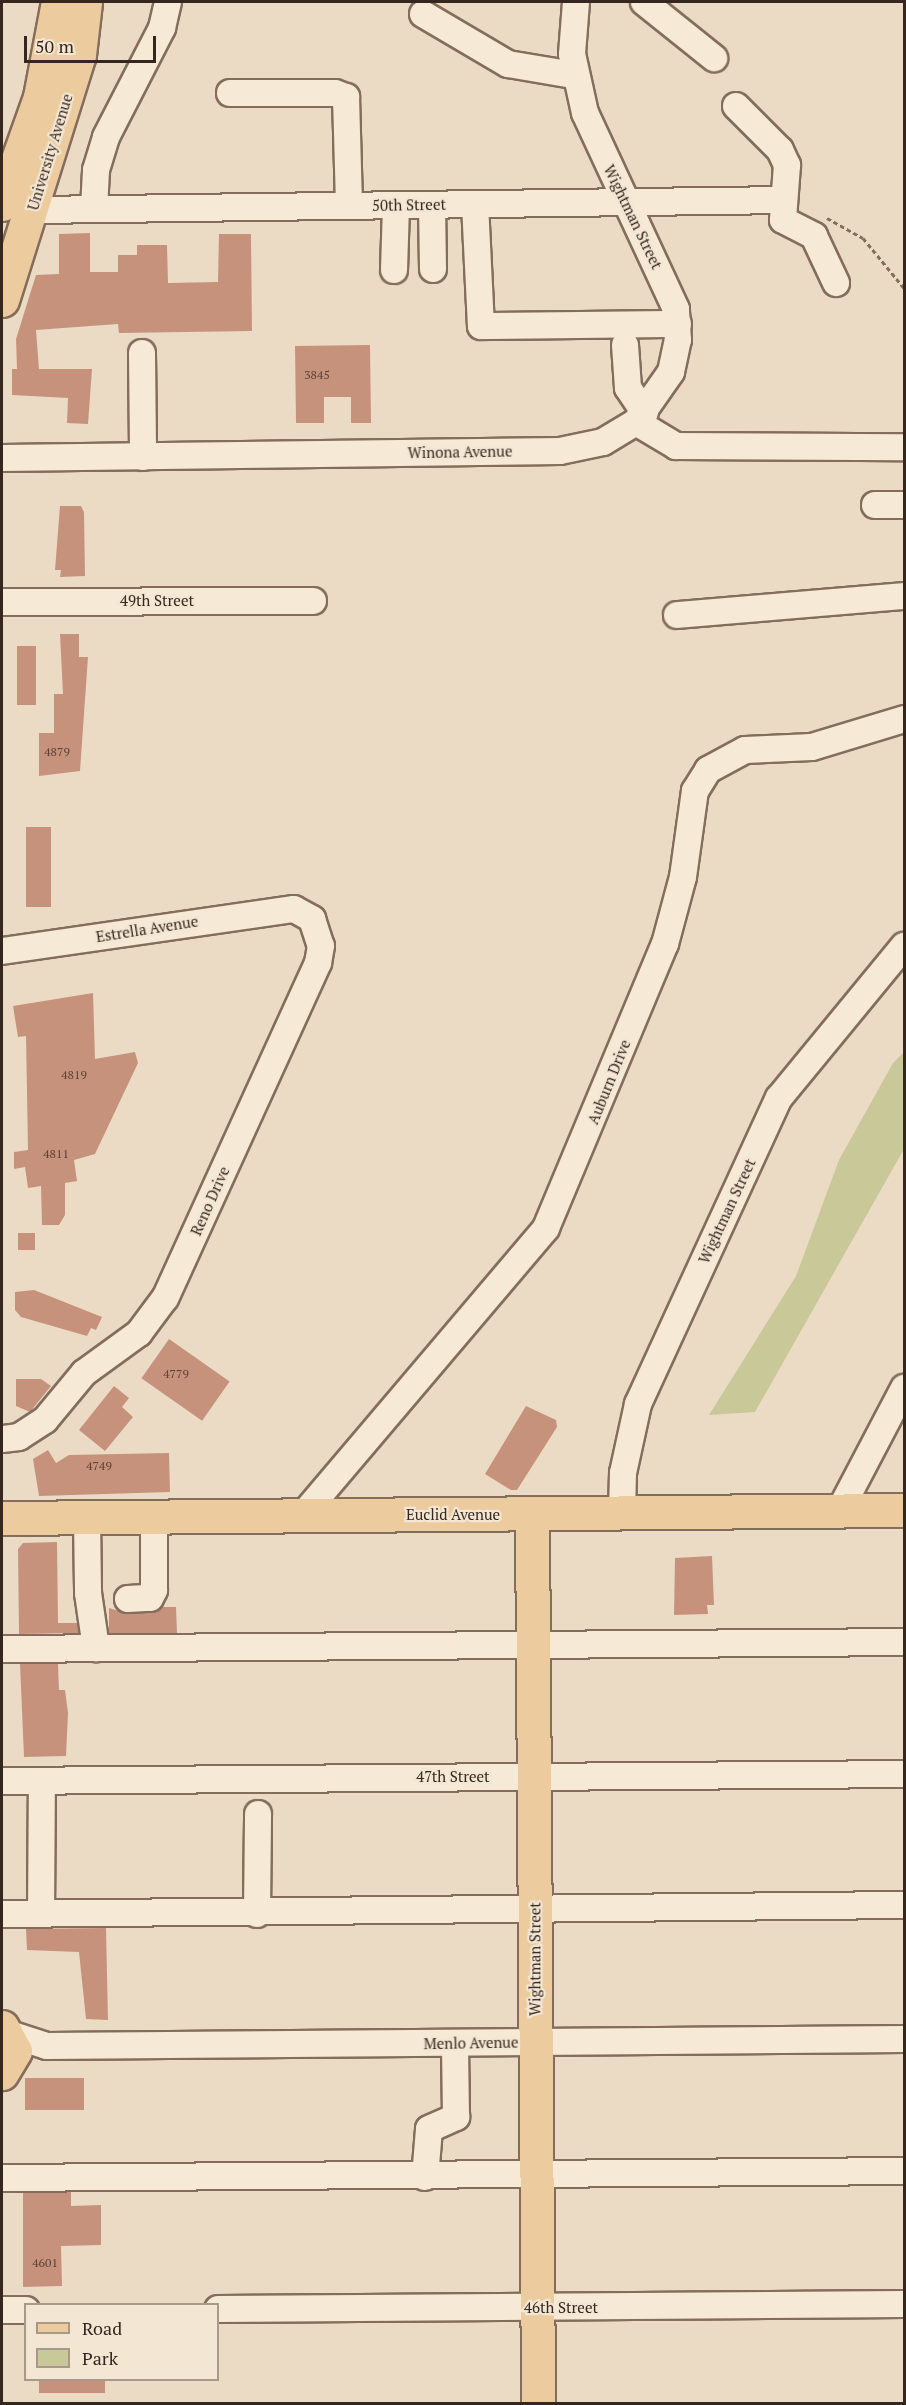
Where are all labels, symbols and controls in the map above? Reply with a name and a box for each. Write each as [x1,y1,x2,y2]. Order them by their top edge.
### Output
scale bar [27,24,159,62]
text: 50 m [35,34,74,58]
street label: University Avenue [24,91,76,213]
street label: Wightman Street [600,162,666,272]
street label: 50th Street [372,195,446,215]
house number: 3845 [304,368,330,382]
street label: Winona Avenue [407,442,513,462]
street label: 49th Street [120,592,194,610]
house number: 4879 [44,745,70,759]
street label: Estrella Avenue [95,912,199,946]
street label: Auburn Drive [584,1037,634,1127]
house number: 4819 [61,1068,87,1082]
house number: 4811 [43,1147,69,1161]
street label: Wightman Street [695,1156,759,1266]
street label: Reno Drive [187,1164,233,1238]
house number: 4779 [163,1367,189,1381]
house number: 4749 [86,1459,112,1473]
street label: Euclid Avenue [406,1506,500,1524]
street label: 47th Street [416,1768,490,1786]
street label: Wightman Street [526,1902,544,2016]
street label: Menlo Avenue [423,2033,519,2053]
house number: 4601 [32,2256,58,2270]
street label: 46th Street [524,2299,598,2317]
legend [24,2303,219,2381]
text: Road [82,2316,122,2340]
text: Park [82,2346,118,2370]

